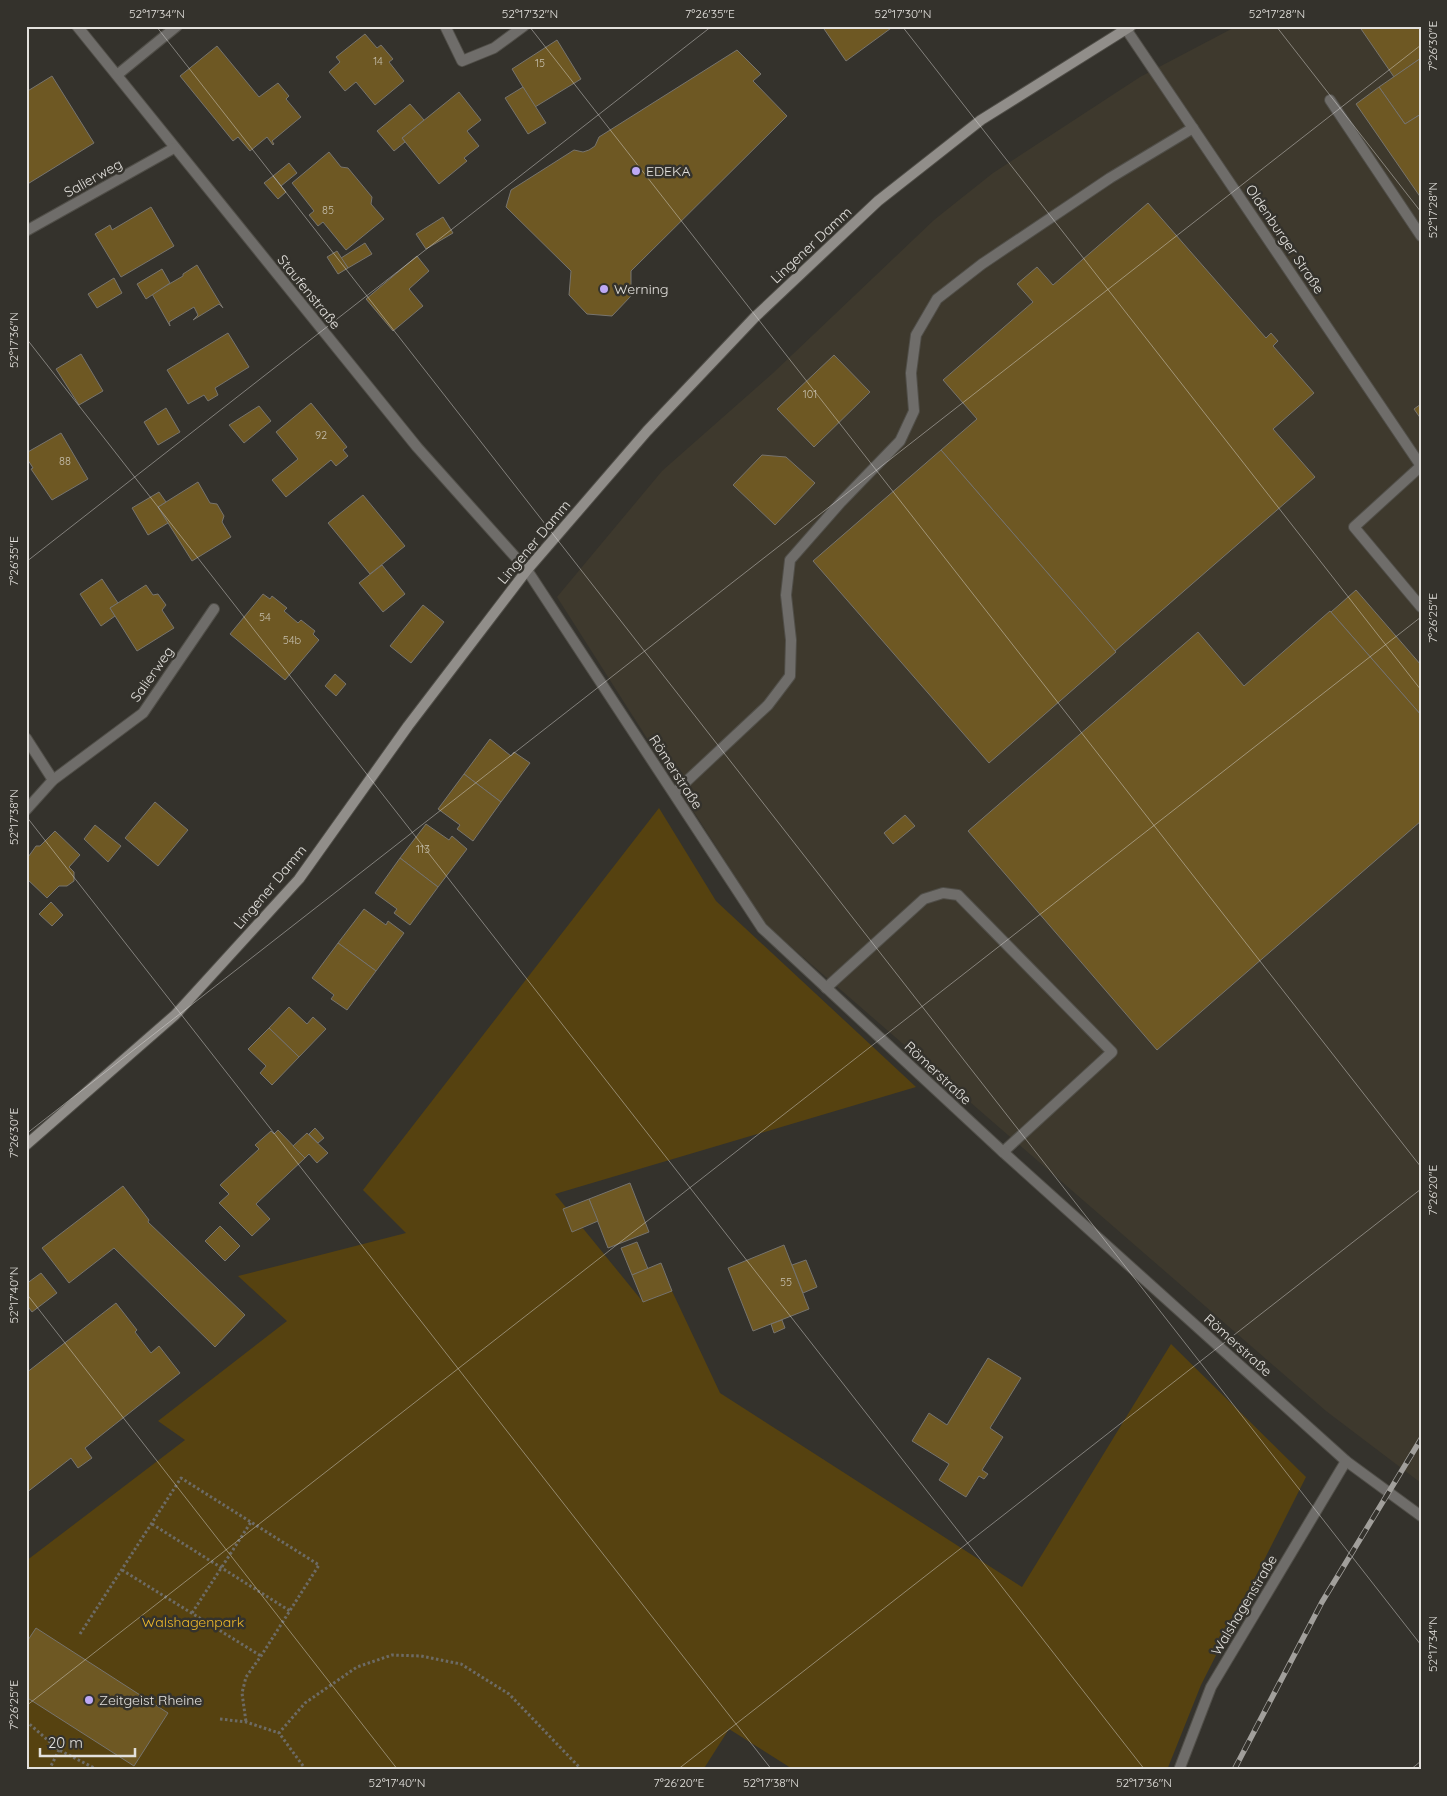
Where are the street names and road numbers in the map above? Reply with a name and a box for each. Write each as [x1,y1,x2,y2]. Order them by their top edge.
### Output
street label: Salierweg [61,155,125,201]
street label: Oldenburger Straße [1242,181,1328,297]
street label: Lingener Damm [767,203,855,287]
street label: Staufenstraße [273,251,345,333]
street label: Lingener Damm [494,496,574,588]
street label: Salierweg [126,643,178,705]
street label: Römerstraße [645,731,707,813]
street label: Lingener Damm [230,841,310,933]
street label: Römerstraße [901,1037,975,1109]
street label: Römerstraße [1200,1310,1276,1380]
street label: Walshagenstraße [1207,1551,1281,1658]

